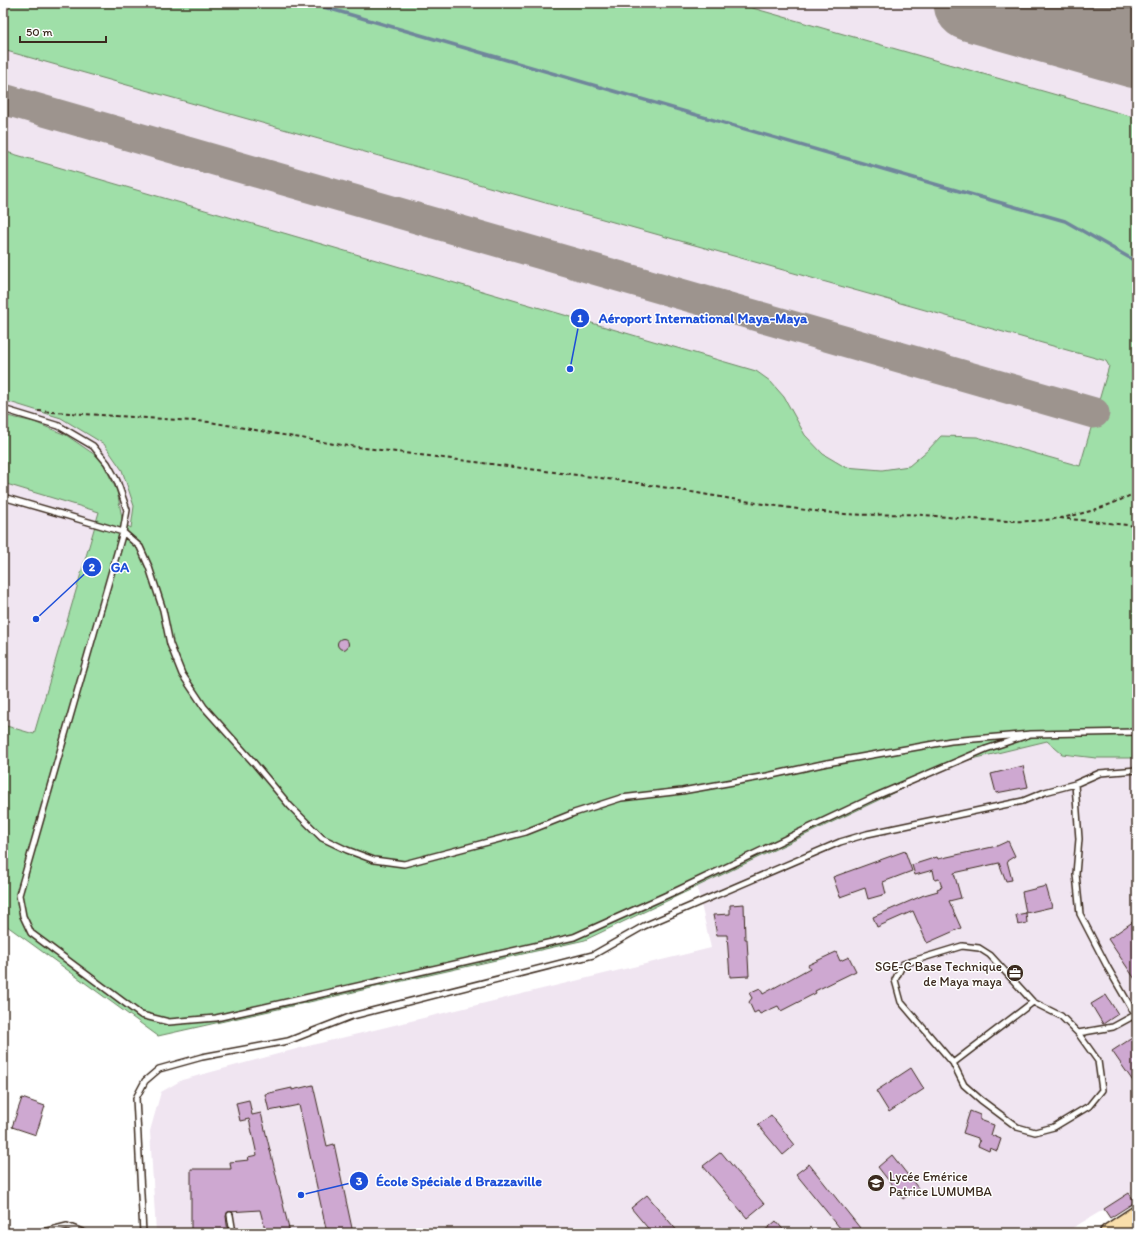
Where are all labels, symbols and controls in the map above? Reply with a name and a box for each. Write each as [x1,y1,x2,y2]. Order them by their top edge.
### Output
scale bar [20,18,106,44]
text: 50 m [26,25,52,39]
callout: Aéroport International Maya-Maya [570,305,815,331]
text: Aéroport International Maya-Maya [598,310,808,327]
text: 1 [577,311,583,325]
callout: GA [82,554,137,580]
text: GA [111,559,130,576]
text: 2 [89,560,96,574]
place label: SGE-C Base Technique de Maya maya [875,959,1003,989]
office icon: SGE-C Base Technique de Maya maya [1005,963,1025,983]
callout: École Spéciale d Brazzaville [349,1168,550,1194]
place label: Lycée Emérice Patrice LUMUMBA [889,1169,993,1199]
text: École Spéciale d Brazzaville [376,1173,542,1190]
school or university icon: Lycée Emérice Patrice LUMUMBA [866,1173,886,1193]
text: 3 [356,1174,363,1188]

